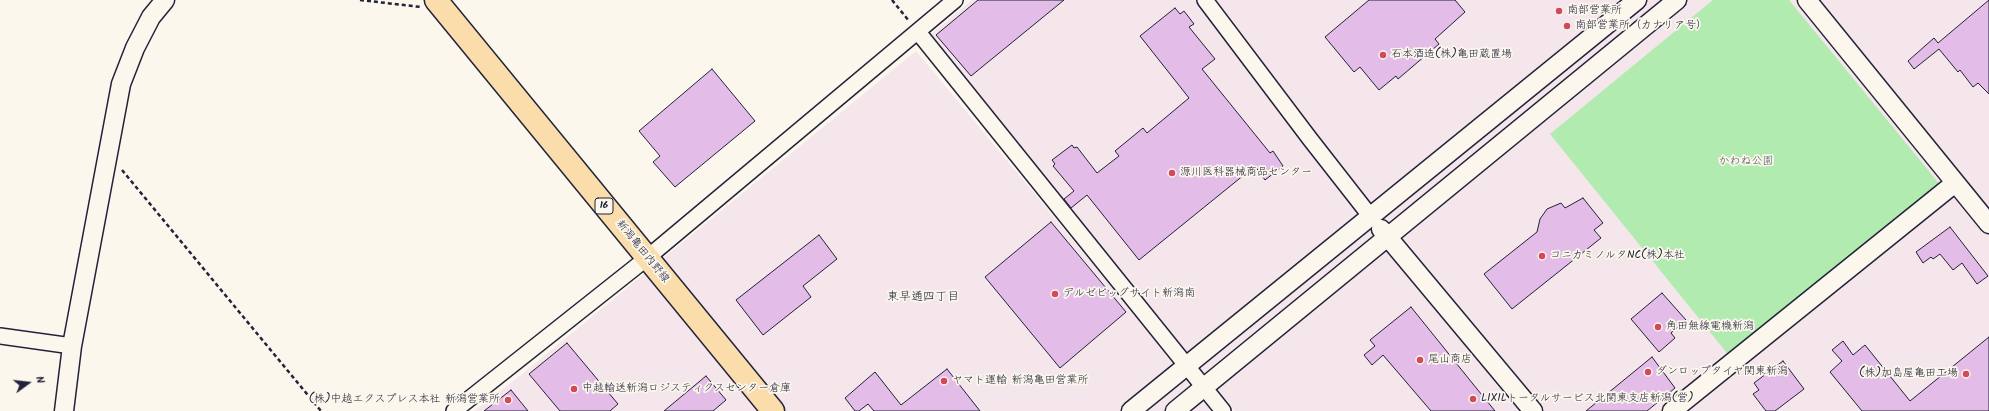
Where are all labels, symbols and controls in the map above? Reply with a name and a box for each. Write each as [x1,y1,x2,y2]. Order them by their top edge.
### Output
place label: 南部営業所 [1567,4,1622,18]
marker: 南部営業所 [1554,6,1564,16]
place label: 南部営業所（カナリア号） [1575,19,1707,33]
marker: 南部営業所（カナリア号） [1562,21,1572,31]
place label: 石本酒造(株)亀田蔵置場 [1391,48,1512,62]
marker: 石本酒造(株)亀田蔵置場 [1378,50,1388,60]
park label: かわね公園 [1719,155,1773,169]
place label: 源川医科器械商品センター [1180,166,1312,180]
marker: 源川医科器械商品センター [1167,168,1177,178]
road number: 16 [595,198,613,214]
street label: 新潟亀田内野線 [613,218,671,286]
place label: コニカミノルタNC(株)本社 [1550,249,1685,263]
marker: コニカミノルタNC(株)本社 [1537,251,1547,261]
place label: デルゼビッグサイト新潟南 [1063,287,1195,301]
marker: デルゼビッグサイト新潟南 [1050,289,1060,299]
district label: 東早通四丁目 [887,291,959,305]
place label: 角田無線電機新潟 [1666,320,1754,334]
marker: 角田無線電機新潟 [1653,322,1663,332]
place label: 尾山商店 [1428,353,1472,367]
marker: 尾山商店 [1415,355,1425,365]
north arrow [8,363,48,403]
place label: ダンロップタイヤ関東新潟 [1656,365,1788,379]
marker: ダンロップタイヤ関東新潟 [1643,367,1653,377]
place label: (株)加島屋亀田工場 [1859,367,1958,381]
marker: (株)加島屋亀田工場 [1961,369,1971,379]
text: N [30,374,49,386]
place label: ヤマト運輸 新潟亀田営業所 [952,374,1088,388]
marker: ヤマト運輸 新潟亀田営業所 [939,376,949,386]
place label: 中越輸送新潟ロジスティクスセンター倉庫 [582,382,791,396]
marker: 中越輸送新潟ロジスティクスセンター倉庫 [569,384,579,394]
place label: LIXILトータルサービス北関東支店新潟(営) [1481,392,1694,406]
place label: (株)中越エクスプレス本社 新潟営業所 [309,393,500,407]
marker: LIXILトータルサービス北関東支店新潟(営) [1468,394,1478,404]
marker: (株)中越エクスプレス本社 新潟営業所 [503,395,513,405]

